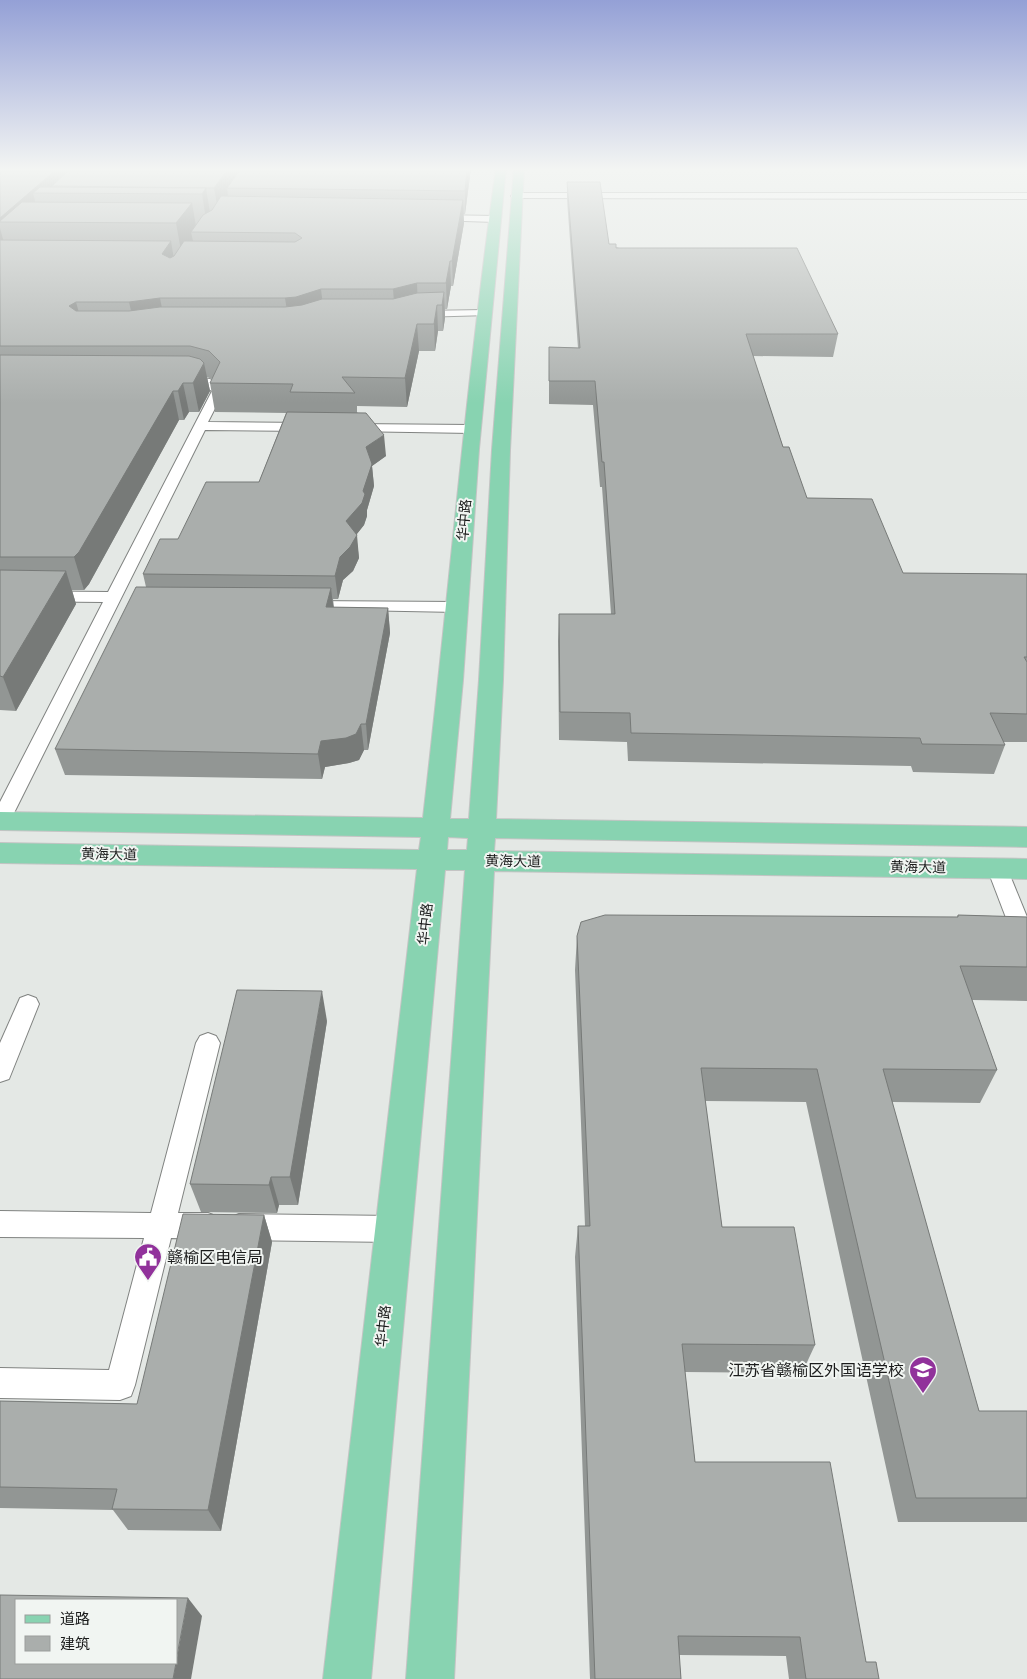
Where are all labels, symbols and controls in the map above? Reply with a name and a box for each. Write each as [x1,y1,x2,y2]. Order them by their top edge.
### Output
street label: 华中路 [453,498,475,542]
street label: 黄海大道 [81,845,137,863]
street label: 黄海大道 [485,852,541,870]
street label: 黄海大道 [890,858,946,876]
street label: 华中路 [414,902,436,946]
public building icon: 赣榆区电信局 [133,1242,163,1281]
place label: 赣榆区电信局 [167,1247,263,1267]
street label: 华中路 [372,1304,394,1348]
school or university icon: 江苏省赣榆区外国语学校 [908,1355,938,1394]
place label: 江苏省赣榆区外国语学校 [728,1360,904,1380]
legend [15,1599,178,1664]
text: 道路 [60,1609,90,1628]
text: 建筑 [60,1634,90,1653]

